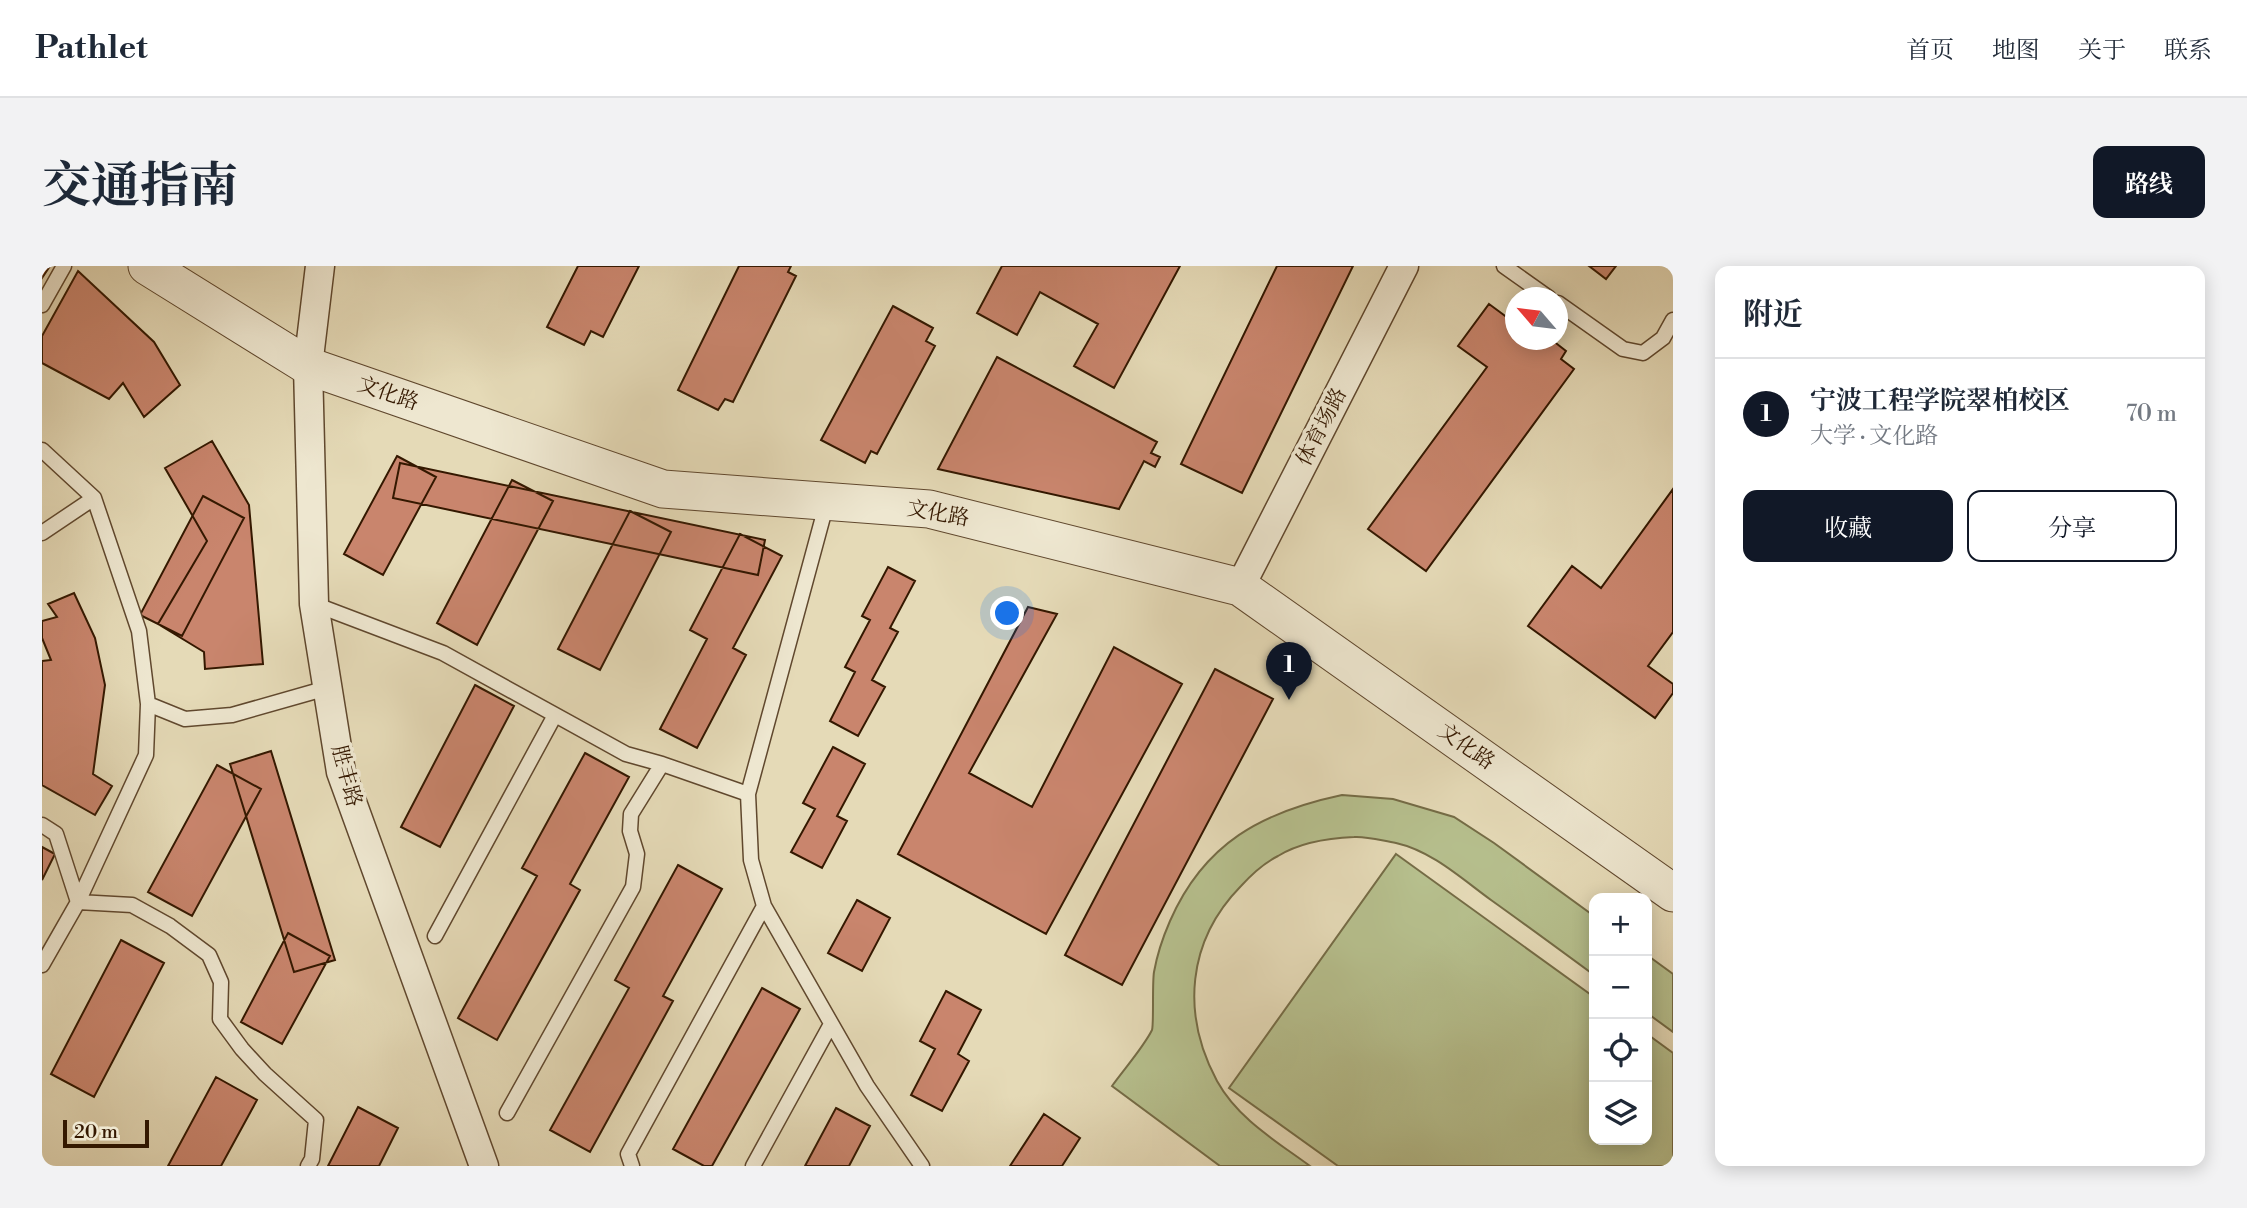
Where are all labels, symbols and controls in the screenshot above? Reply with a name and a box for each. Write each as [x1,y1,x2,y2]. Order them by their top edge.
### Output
text: Pathlet [35,28,148,69]
text: 首页 [1906,36,1954,66]
text: 地图 [1992,36,2040,66]
text: 关于 [2078,36,2126,66]
text: 联系 [2164,36,2212,66]
button: 路线 [2093,146,2205,218]
text: 交通指南 [42,157,238,218]
north arrow [1505,287,1568,350]
text: 附近 [1743,296,1803,334]
street label: 文化路 [354,371,422,417]
street label: 体育场路 [1291,384,1353,470]
text: 宁波工程学院翠柏校区 [1810,385,2070,417]
text: 1 [1760,400,1772,428]
text: 70 m [2126,400,2177,428]
text: 大学 · 文化路 [1810,422,1938,450]
button: 收藏 [1743,490,1953,562]
button: 分享 [1967,490,2177,562]
street label: 文化路 [905,496,971,532]
your location [990,596,1024,630]
pin: 1 [1266,642,1312,700]
street label: 文化路 [1433,718,1499,776]
street label: 胜丰路 [325,742,367,810]
map controls [1589,893,1652,1145]
button: + [1589,893,1652,956]
button: − [1589,956,1652,1019]
button: locate [1589,1019,1652,1082]
button: layers [1589,1082,1652,1145]
scale bar [63,1117,149,1149]
text: 20 m [74,1120,118,1144]

